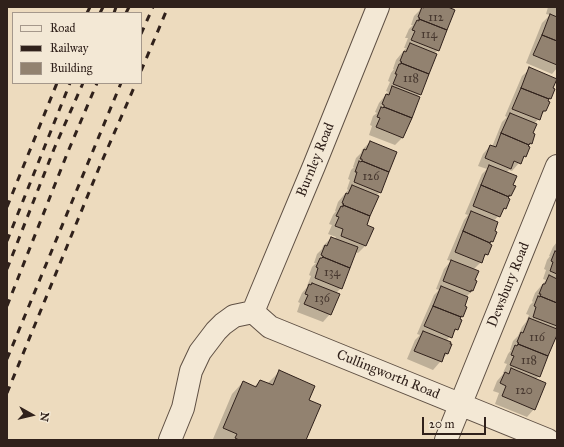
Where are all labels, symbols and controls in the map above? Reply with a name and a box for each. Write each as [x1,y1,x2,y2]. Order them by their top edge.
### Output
house number: 112 [428,11,444,25]
legend [12,12,142,84]
text: Road [50,21,76,35]
house number: 114 [421,28,437,42]
text: Railway [50,41,88,55]
text: Building [50,61,92,75]
house number: 118 [403,72,419,86]
street label: Burnley Road [294,120,338,200]
house number: 126 [363,170,379,184]
street label: Dewsbury Road [484,240,534,330]
house number: 134 [324,266,340,280]
house number: 136 [314,292,330,306]
house number: 116 [529,331,545,345]
street label: Cullingworth Road [334,347,442,403]
house number: 118 [521,354,537,368]
house number: 120 [515,384,533,398]
north arrow [12,395,52,435]
scale bar [424,409,488,435]
text: N [37,411,51,422]
text: 20 m [429,417,455,431]

